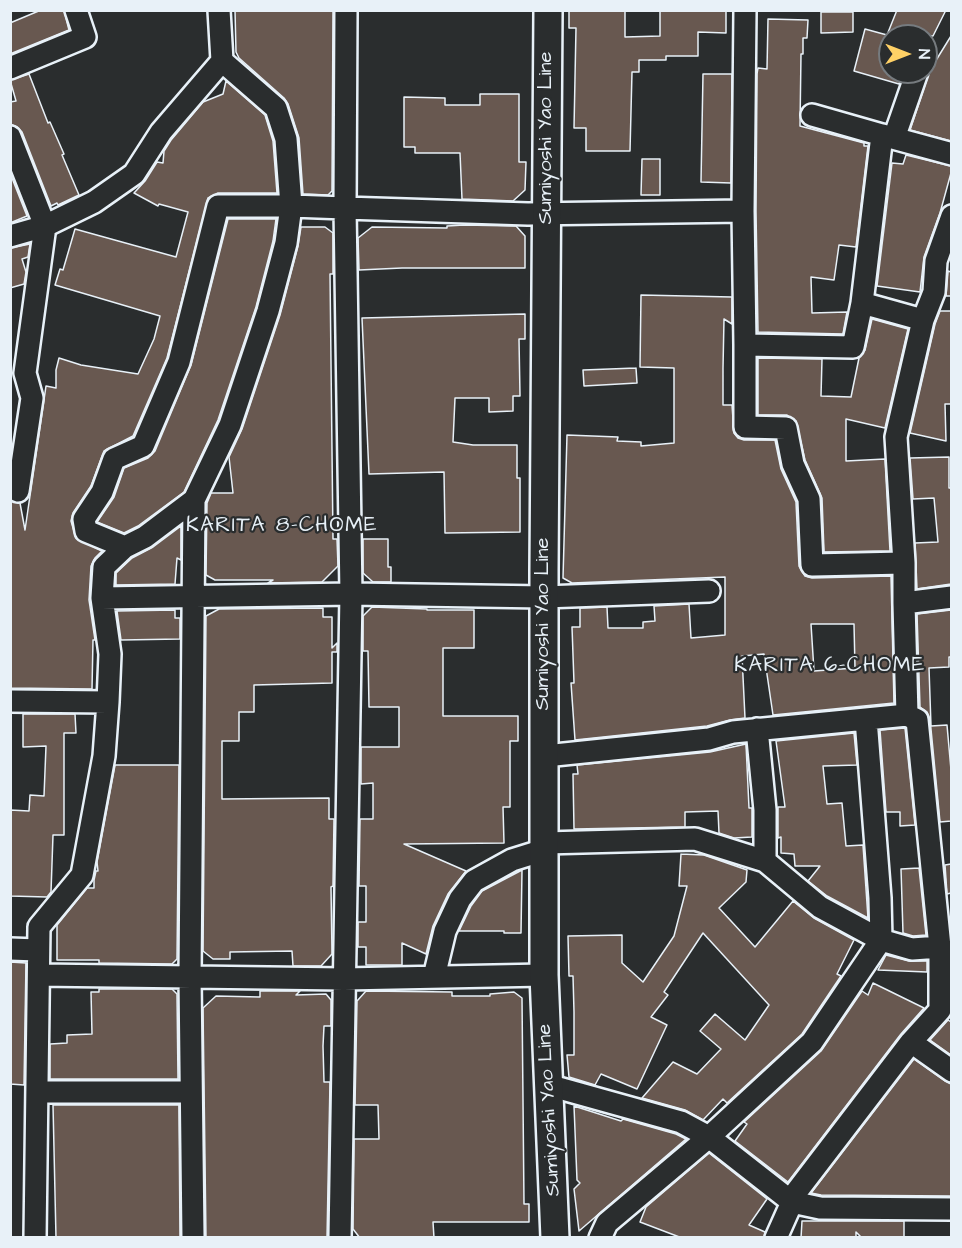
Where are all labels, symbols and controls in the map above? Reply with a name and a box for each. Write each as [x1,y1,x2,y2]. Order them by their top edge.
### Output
north arrow [878,24,938,84]
text: N [913,49,935,59]
street label: Sumiyoshi Yao Line [535,52,559,224]
district label: KARITA 8-CHOME [186,514,378,540]
street label: Sumiyoshi Yao Line [532,538,556,710]
district label: KARITA 6-CHOME [734,654,926,680]
street label: Sumiyoshi Yao Line [533,1023,567,1197]

